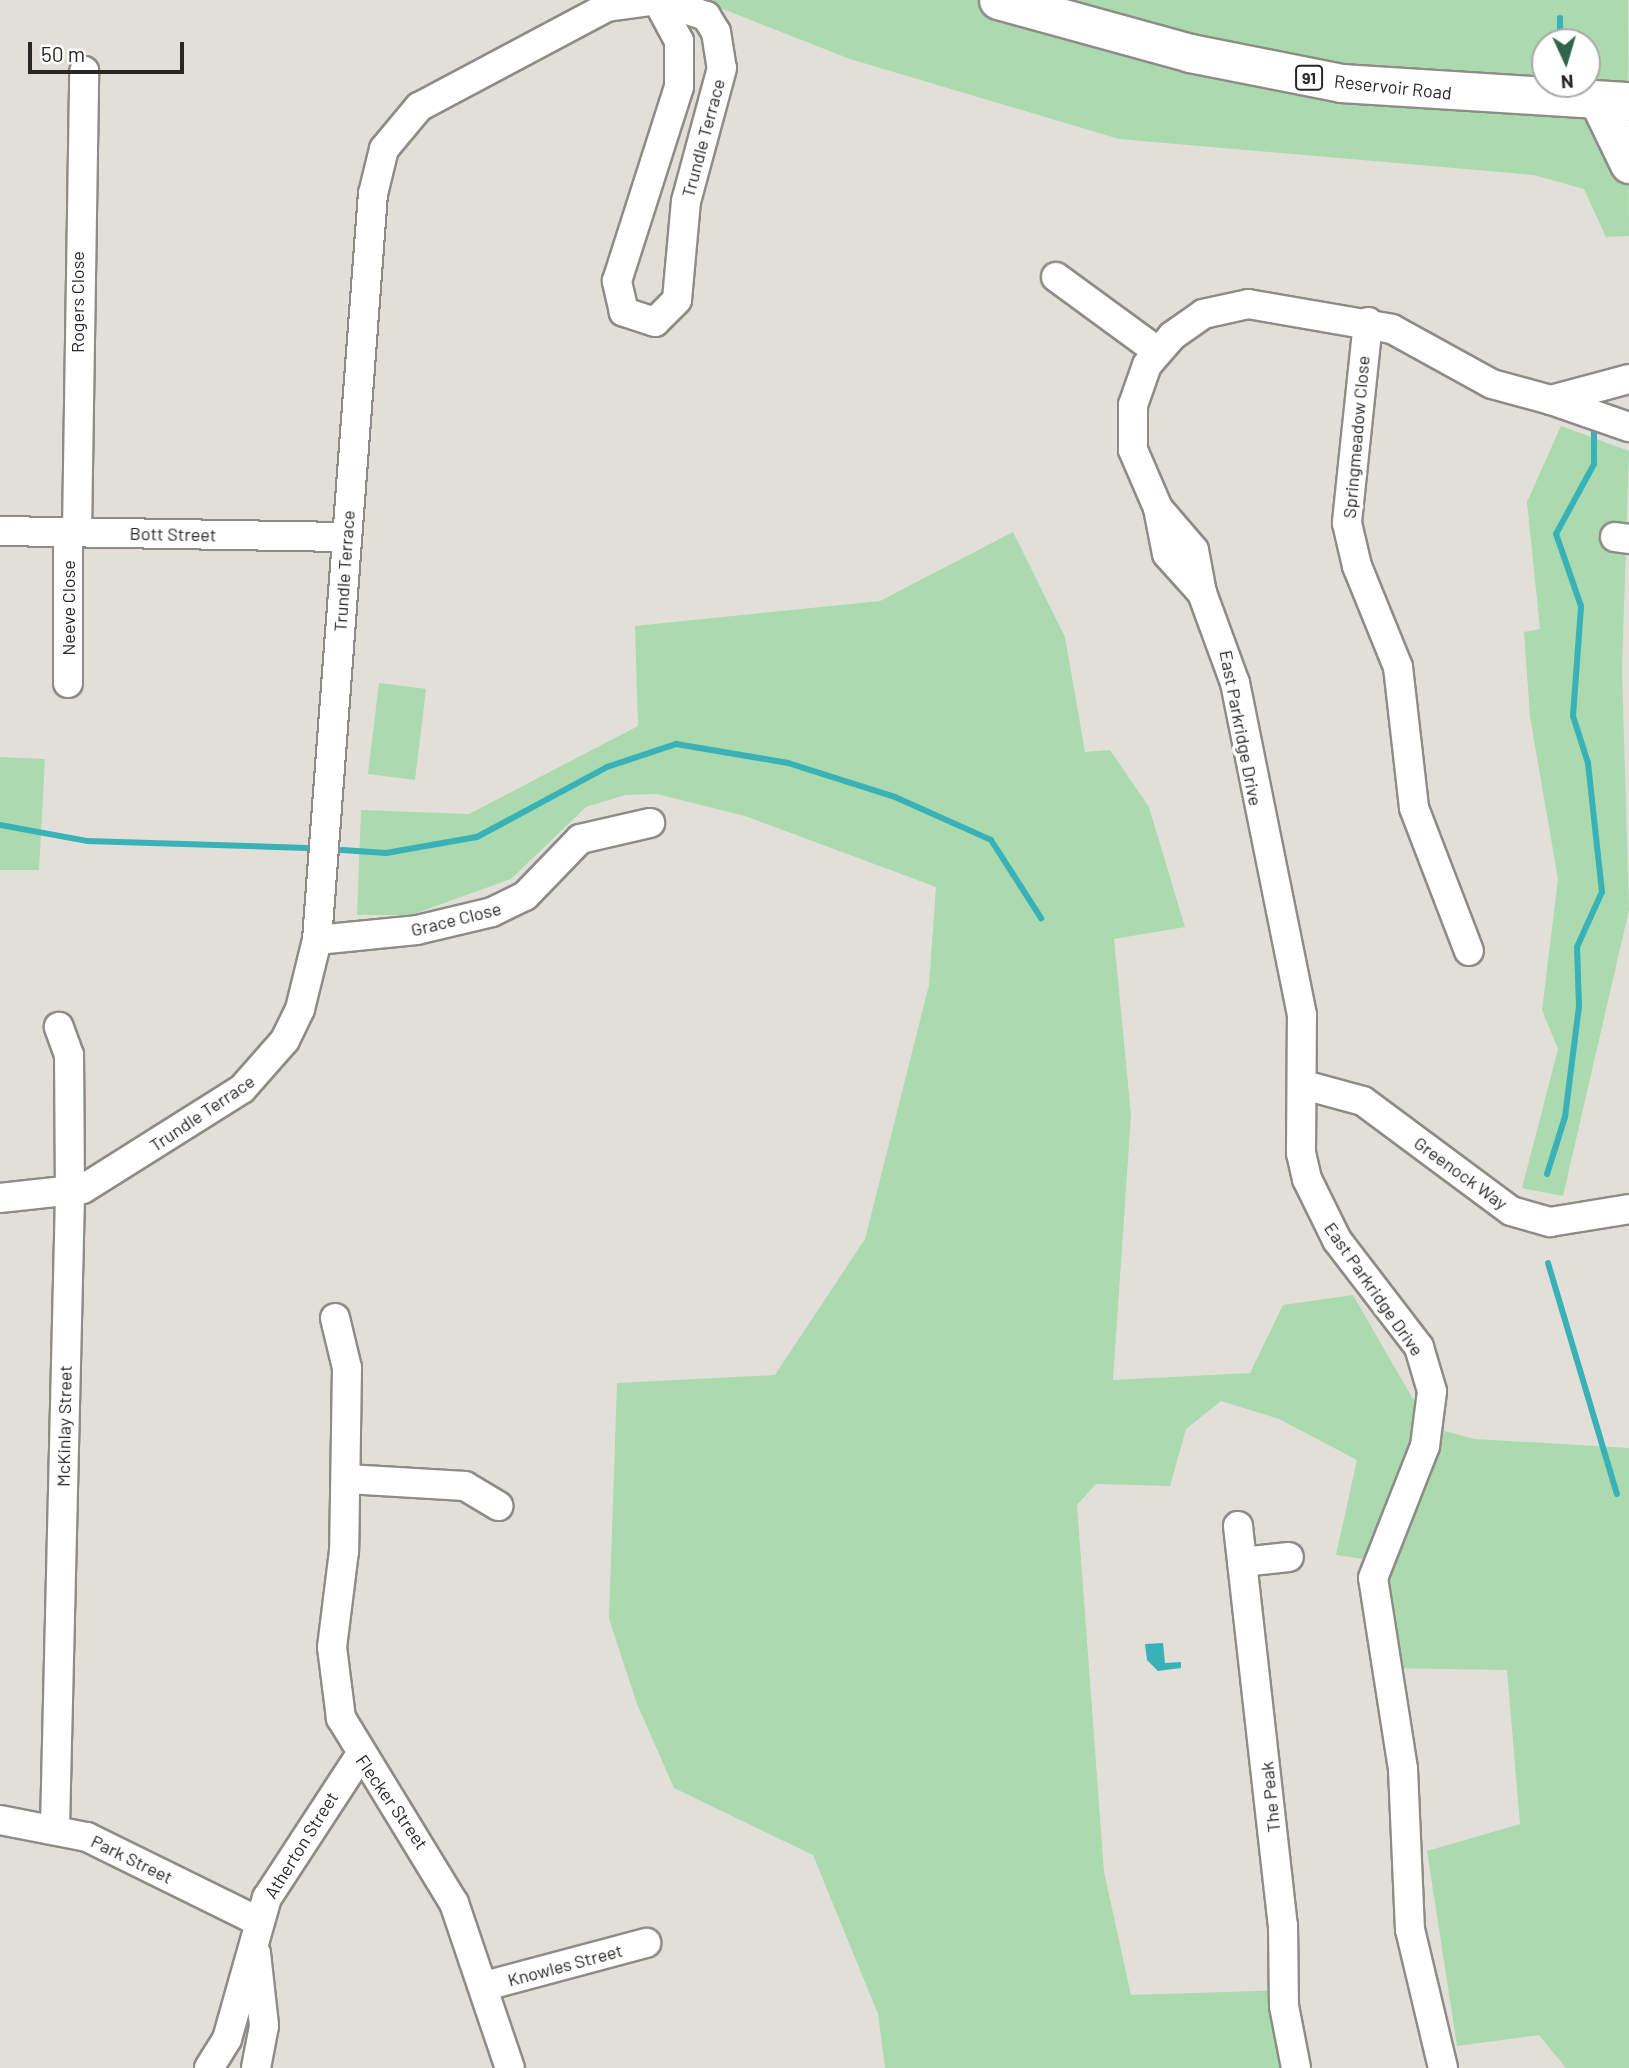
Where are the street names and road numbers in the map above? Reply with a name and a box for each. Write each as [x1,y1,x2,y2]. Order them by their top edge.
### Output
road number: 91 [1295,66,1323,90]
street label: Reservoir Road [1333,70,1453,104]
street label: Trundle Terrace [677,76,729,200]
street label: Rogers Close [66,251,88,353]
street label: Springmeadow Close [1338,355,1374,519]
street label: Trundle Terrace [329,509,359,633]
street label: Bott Street [129,522,217,546]
street label: Neeve Close [57,560,79,656]
street label: East Parkridge Drive [1215,648,1267,808]
street label: Grace Close [409,897,503,941]
street label: Trundle Terrace [145,1070,259,1156]
street label: Greenock Way [1410,1132,1512,1214]
street label: East Parkridge Drive [1320,1218,1428,1360]
street label: McKinlay Street [52,1365,76,1487]
street label: Flecker Street [351,1750,433,1854]
street label: The Peak [1256,1761,1284,1833]
street label: Atherton Street [260,1788,342,1902]
street label: Park Street [88,1830,176,1888]
street label: Knowles Street [505,1939,625,1991]

